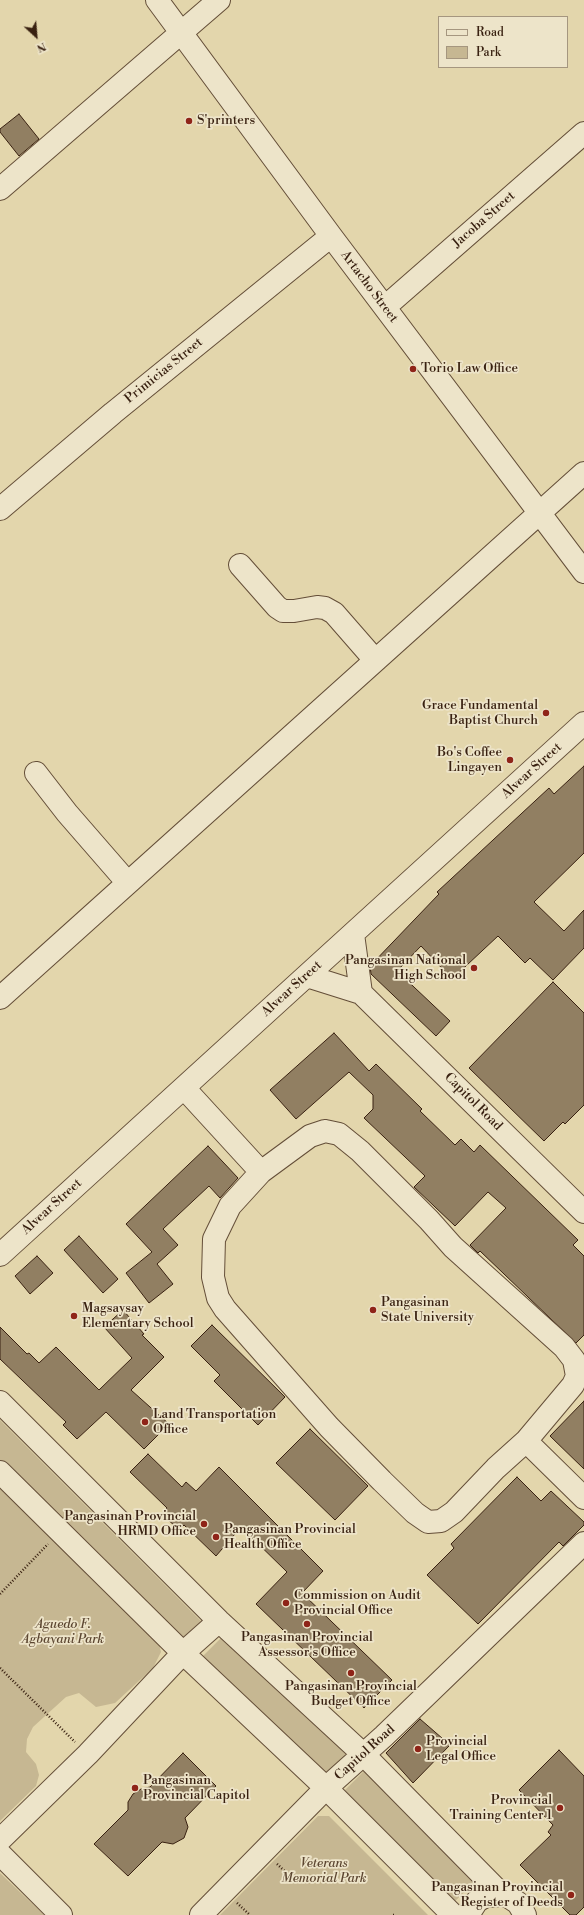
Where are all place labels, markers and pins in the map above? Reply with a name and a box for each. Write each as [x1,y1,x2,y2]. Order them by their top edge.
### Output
place label: S'printers [197,113,255,129]
marker: S'printers [184,116,194,126]
place label: Torio Law Office [421,361,518,377]
marker: Torio Law Office [408,364,418,374]
place label: Grace Fundamental Baptist Church [422,698,538,729]
marker: Grace Fundamental Baptist Church [541,708,551,718]
place label: Bo's Coffee Lingayen [437,745,502,776]
marker: Bo's Coffee Lingayen [505,755,515,765]
place label: Pangasinan National High School [345,953,466,984]
marker: Pangasinan National High School [469,963,479,973]
place label: Pangasinan State University [381,1295,474,1326]
place label: Magsaysay Elementary School [82,1301,194,1332]
marker: Pangasinan State University [368,1305,378,1315]
marker: Magsaysay Elementary School [69,1311,79,1321]
place label: Land Transportation Office [153,1407,276,1438]
marker: Land Transportation Office [140,1417,150,1427]
place label: Pangasinan Provincial HRMD Office [64,1509,196,1540]
marker: Pangasinan Provincial HRMD Office [199,1519,209,1529]
place label: Pangasinan Provincial Health Office [224,1522,356,1553]
marker: Pangasinan Provincial Health Office [211,1532,221,1542]
place label: Commission on Audit Provincial Office [294,1588,421,1619]
marker: Commission on Audit Provincial Office [281,1598,291,1608]
marker: Pangasinan Provincial Assessor's Office [302,1619,312,1629]
place label: Pangasinan Provincial Assessor's Office [241,1630,373,1661]
marker: Pangasinan Provincial Budget Office [346,1668,356,1678]
place label: Pangasinan Provincial Budget Office [285,1679,417,1710]
place label: Provincial Legal Office [426,1734,496,1765]
marker: Provincial Legal Office [413,1744,423,1754]
place label: Pangasinan Provincial Capitol [143,1773,250,1804]
marker: Pangasinan Provincial Capitol [130,1783,140,1793]
place label: Provincial Training Center 1 [450,1793,552,1824]
marker: Provincial Training Center 1 [555,1803,565,1813]
place label: Pangasinan Provincial Register of Deeds [431,1880,563,1911]
marker: Pangasinan Provincial Register of Deeds [566,1890,576,1900]

